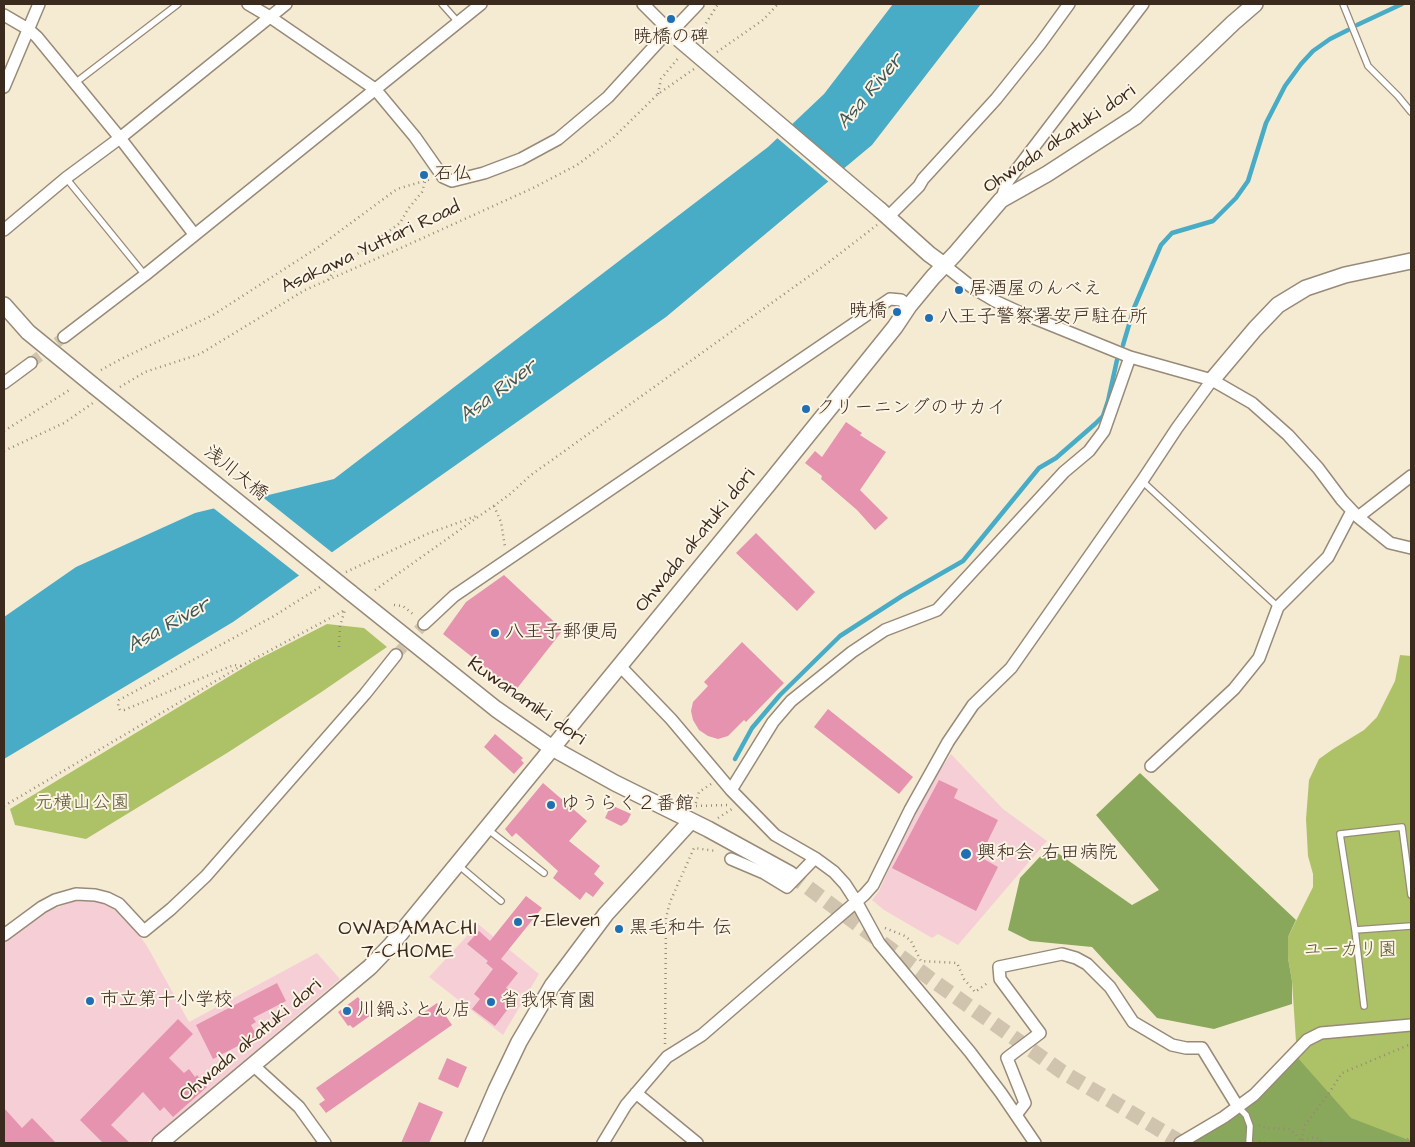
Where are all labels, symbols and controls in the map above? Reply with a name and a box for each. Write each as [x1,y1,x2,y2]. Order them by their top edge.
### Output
marker: 暁橋の碑 [665,13,677,25]
place label: 暁橋の碑 [633,27,709,49]
water label: Asa River [833,50,909,134]
street label: Ohwada akatuki dori [980,81,1140,199]
place label: 石仏 [434,164,472,186]
marker: 石仏 [418,169,430,181]
street label: Asakawa Yuttari Road [278,197,464,299]
place label: 居酒屋のんべえ [969,279,1102,301]
marker: 居酒屋のんべえ [953,284,965,296]
place label: 暁橋 [849,301,887,323]
marker: 暁橋 [891,306,903,318]
place label: 八王子警察署安戸駐在所 [939,307,1148,329]
marker: 八王子警察署安戸駐在所 [923,312,935,324]
water label: Asa River [456,355,542,429]
place label: クリーニングのサカイ [816,398,1006,420]
marker: クリーニングのサカイ [800,403,812,415]
street label: 浅川大橋 [198,441,272,507]
street label: Ohwada akatuki dori [631,464,761,618]
water label: Asa River [124,594,214,658]
place label: 八王子郵便局 [505,622,619,644]
marker: 八王子郵便局 [489,627,501,639]
street label: Kuwanamiki dori [463,653,589,751]
park label: 元横山公園 [35,793,129,815]
place label: ゆうらく２番館 [561,794,694,816]
marker: ゆうらく２番館 [545,799,557,811]
place label: 興和会 右田病院 [977,843,1118,865]
marker: 興和会 右田病院 [959,847,973,861]
place label: 7-Eleven [528,911,600,933]
marker: 7-Eleven [512,916,524,928]
district label: OWADAMACHI 7-CHOME [337,918,479,965]
place label: 黒毛和牛 伝 [629,918,732,940]
marker: 黒毛和牛 伝 [613,923,625,935]
park label: ユーカリ園 [1303,940,1397,962]
street label: Ohwada akatuki dori [175,975,327,1107]
place label: 市立第十小学校 [100,990,233,1012]
place label: 省我保育園 [501,991,596,1013]
marker: 市立第十小学校 [84,995,96,1007]
marker: 省我保育園 [485,996,497,1008]
place label: 川鍋ふとん店 [357,1000,471,1022]
marker: 川鍋ふとん店 [341,1005,353,1017]

